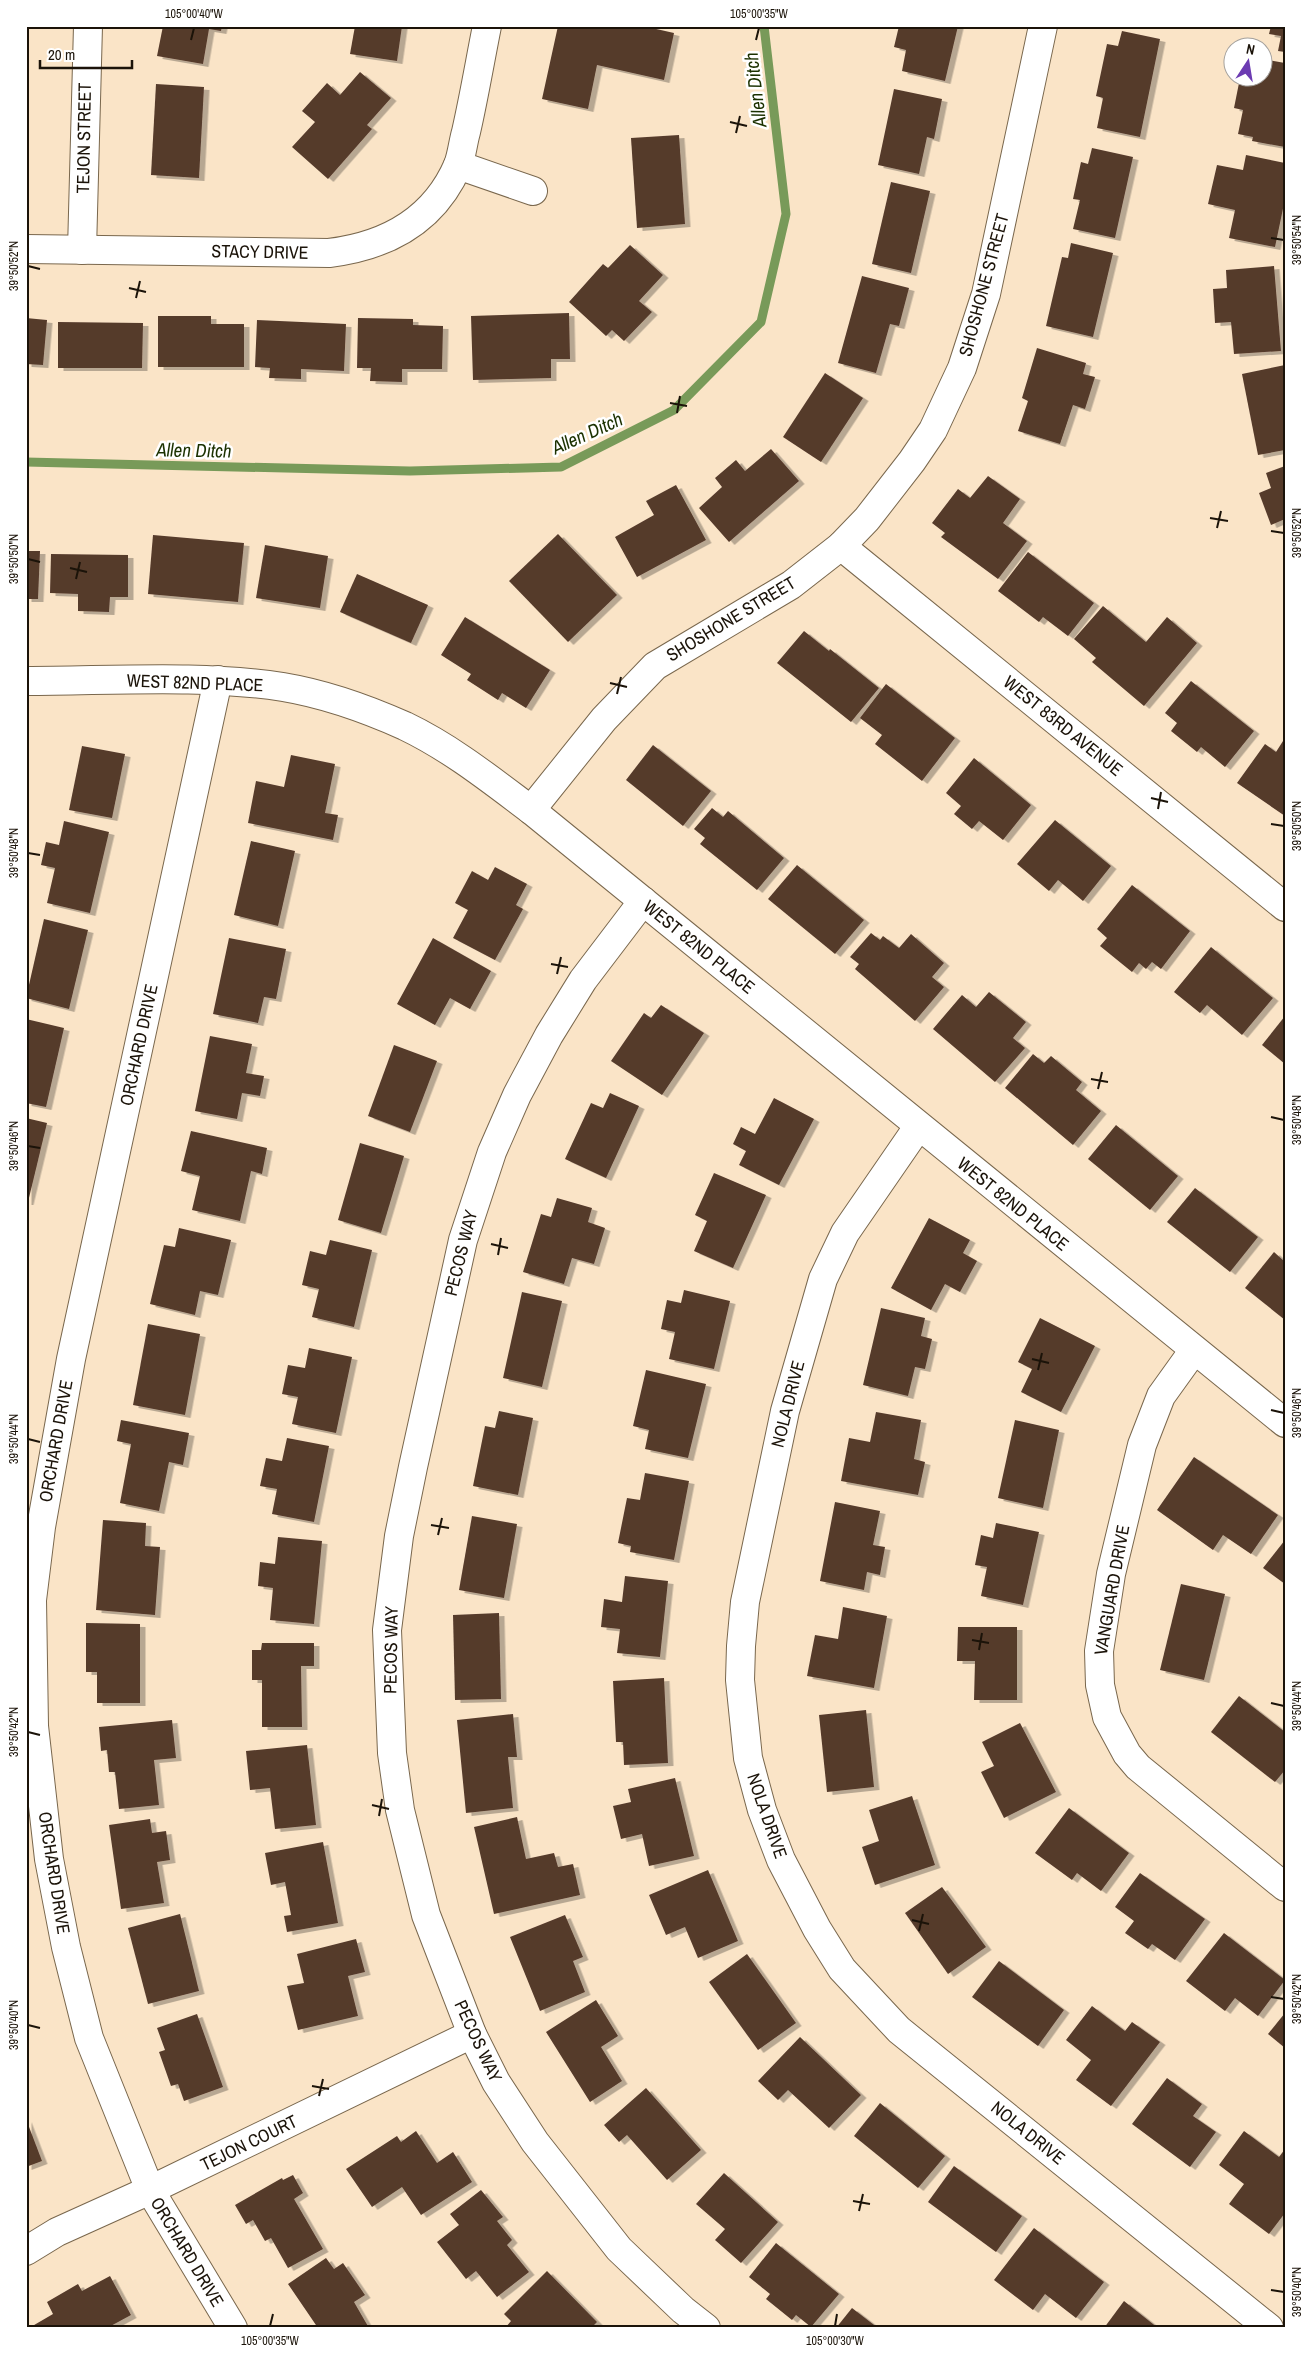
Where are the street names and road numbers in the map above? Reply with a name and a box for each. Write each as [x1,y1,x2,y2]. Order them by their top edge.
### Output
street label: TEJON STREET [70,82,97,194]
street label: SHOSHONE STREET [952,211,1015,359]
street label: STACY DRIVE [211,238,309,265]
street label: SHOSHONE STREET [661,570,800,667]
street label: WEST 82ND PLACE [126,668,264,697]
street label: WEST 83RD AVENUE [998,670,1128,782]
street label: WEST 82ND PLACE [638,894,760,999]
street label: ORCHARD DRIVE [113,982,164,1108]
street label: WEST 82ND PLACE [952,1151,1074,1256]
street label: PECOS WAY [438,1207,483,1298]
street label: NOLA DRIVE [765,1358,810,1450]
street label: ORCHARD DRIVE [32,1378,79,1504]
street label: VANGUARD DRIVE [1088,1523,1135,1657]
street label: PECOS WAY [377,1606,404,1694]
street label: NOLA DRIVE [741,1770,794,1862]
street label: ORCHARD DRIVE [32,1810,77,1936]
street label: PECOS WAY [449,1996,508,2086]
street label: NOLA DRIVE [986,2095,1071,2170]
street label: TEJON COURT [196,2108,301,2177]
street label: ORCHARD DRIVE [145,2192,230,2311]

